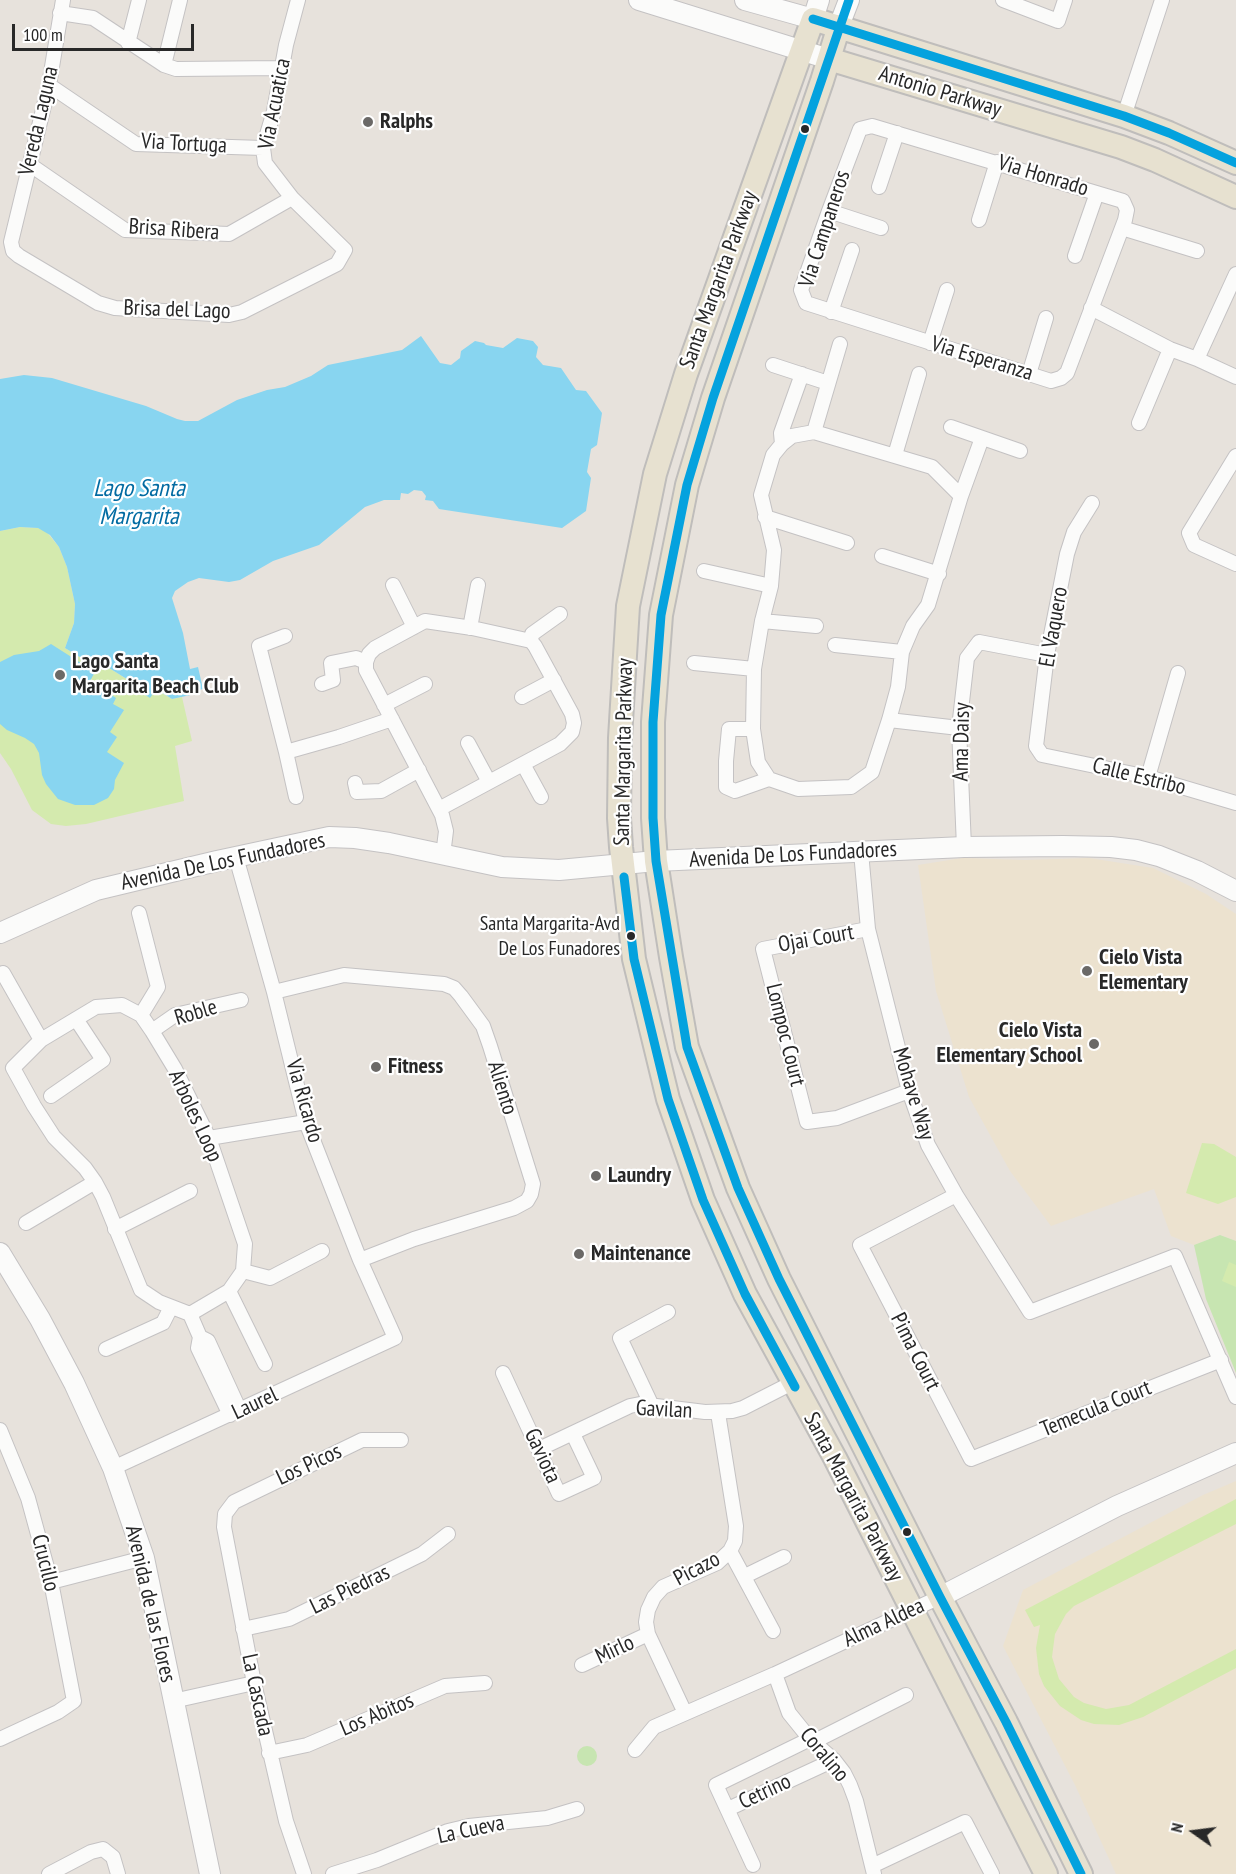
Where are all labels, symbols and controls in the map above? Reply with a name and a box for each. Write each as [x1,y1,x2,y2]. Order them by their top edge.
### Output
scale bar [15,12,196,50]
text: 100 m [23,23,63,46]
street label: Via Acuatica [253,56,297,152]
street label: Antonio Parkway [876,61,1004,123]
street label: Vereda Laguna [14,64,64,178]
place label: Ralphs [380,109,433,135]
marker: Ralphs [361,115,375,129]
unlabelled marker [799,123,811,135]
street label: Via Tortuga [140,129,228,159]
street label: Via Honrado [995,150,1091,202]
street label: Via Campaneros [794,167,856,291]
street label: Santa Margarita Parkway [675,187,763,373]
street label: Brisa Ribera [128,214,220,246]
street label: Brisa del Lago [123,295,231,325]
street label: Via Esperanza [928,331,1036,387]
water label: Lago Santa Margarita [93,475,185,531]
street label: El Vaquero [1034,585,1074,669]
place label: Lago Santa Margarita Beach Club [72,649,239,700]
street label: Santa Margarita Parkway [609,658,639,846]
marker: Lago Santa Margarita Beach Club [53,668,67,682]
street label: Ama Daisy [948,702,976,782]
street label: Calle Estribo [1090,753,1188,801]
street label: Avenida De Los Fundadores [119,827,327,897]
street label: Avenida De Los Fundadores [688,836,898,874]
place label: Santa Margarita-Avd De Los Funadores [480,912,620,959]
street label: Ojai Court [776,919,856,959]
marker: Santa Margarita-Avd De Los Funadores [625,930,637,942]
place label: Cielo Vista Elementary [1099,945,1188,996]
marker: Cielo Vista Elementary [1080,964,1094,978]
street label: Lompoc Court [760,981,810,1089]
street label: Roble [172,994,220,1032]
place label: Cielo Vista Elementary School [936,1018,1082,1070]
marker: Cielo Vista Elementary School [1087,1037,1101,1051]
street label: Mohave Way [886,1045,940,1143]
place label: Fitness [388,1054,443,1080]
street label: Via Ricardo [280,1056,328,1146]
street label: Aliento [481,1058,523,1118]
marker: Fitness [369,1060,383,1074]
street label: Arboles Loop [162,1066,228,1166]
place label: Laundry [608,1163,671,1189]
marker: Laundry [589,1169,603,1183]
place label: Maintenance [591,1241,691,1267]
marker: Maintenance [572,1247,586,1261]
street label: Pima Court [884,1309,946,1395]
street label: Temecula Court [1037,1375,1155,1443]
street label: Laurel [228,1382,282,1426]
street label: Gavilan [635,1395,693,1425]
street label: Santa Margarita Parkway [797,1408,909,1586]
street label: Gaviota [518,1424,566,1488]
street label: Los Picos [272,1438,346,1492]
street label: Avenida de las Flores [119,1523,181,1685]
unlabelled marker [901,1526,913,1538]
street label: Crucillo [25,1532,65,1594]
street label: Picazo [669,1546,725,1592]
street label: Las Piedras [306,1559,394,1621]
street label: Alma Aldea [839,1593,929,1653]
street label: Mirlo [592,1630,638,1670]
street label: La Cascada [235,1652,279,1738]
street label: Los Abitos [336,1688,418,1742]
street label: Coralino [794,1722,854,1788]
street label: Cetrino [735,1769,795,1815]
north arrow [1164,1802,1224,1862]
street label: La Cueva [435,1810,507,1850]
text: N [1166,1821,1187,1834]

